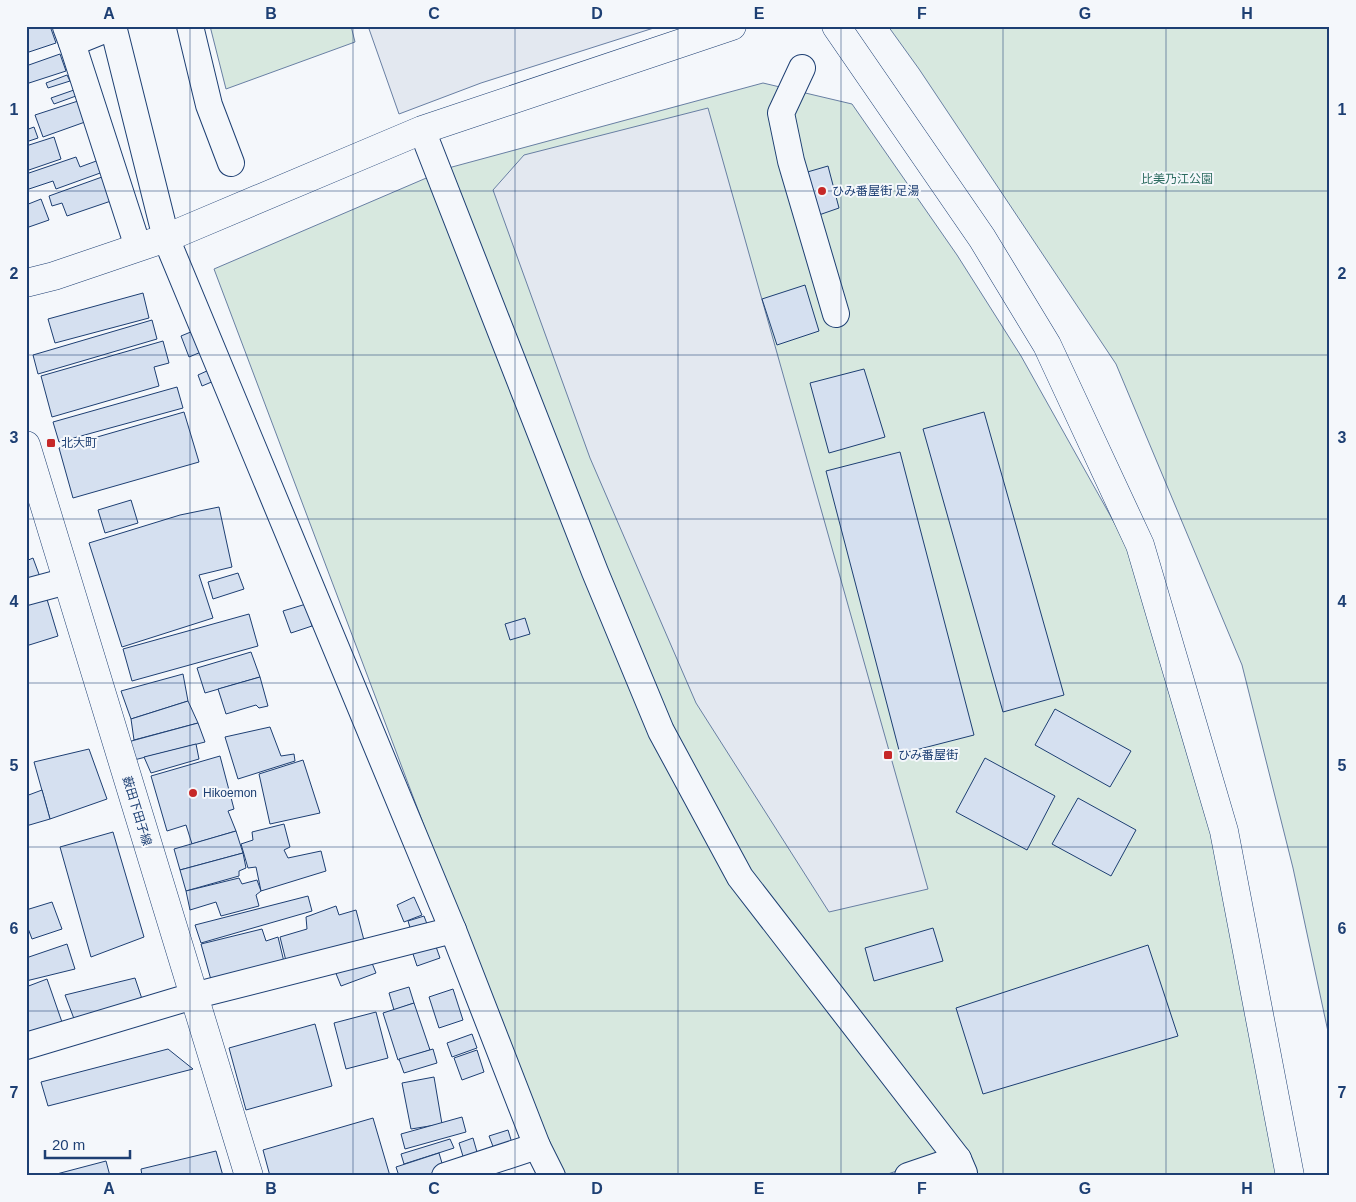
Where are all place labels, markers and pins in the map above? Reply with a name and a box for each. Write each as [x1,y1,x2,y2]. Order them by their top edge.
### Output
place label: ひみ番屋街 足湯 [832,184,919,198]
marker: ひみ番屋街 足湯 [816,185,828,197]
place label: 北大町 [61,436,97,450]
marker: 北大町 [45,437,57,449]
place label: ひみ番屋街 [898,748,958,762]
marker: ひみ番屋街 [882,749,894,761]
place label: Hikoemon [203,786,257,800]
marker: Hikoemon [187,787,199,799]

